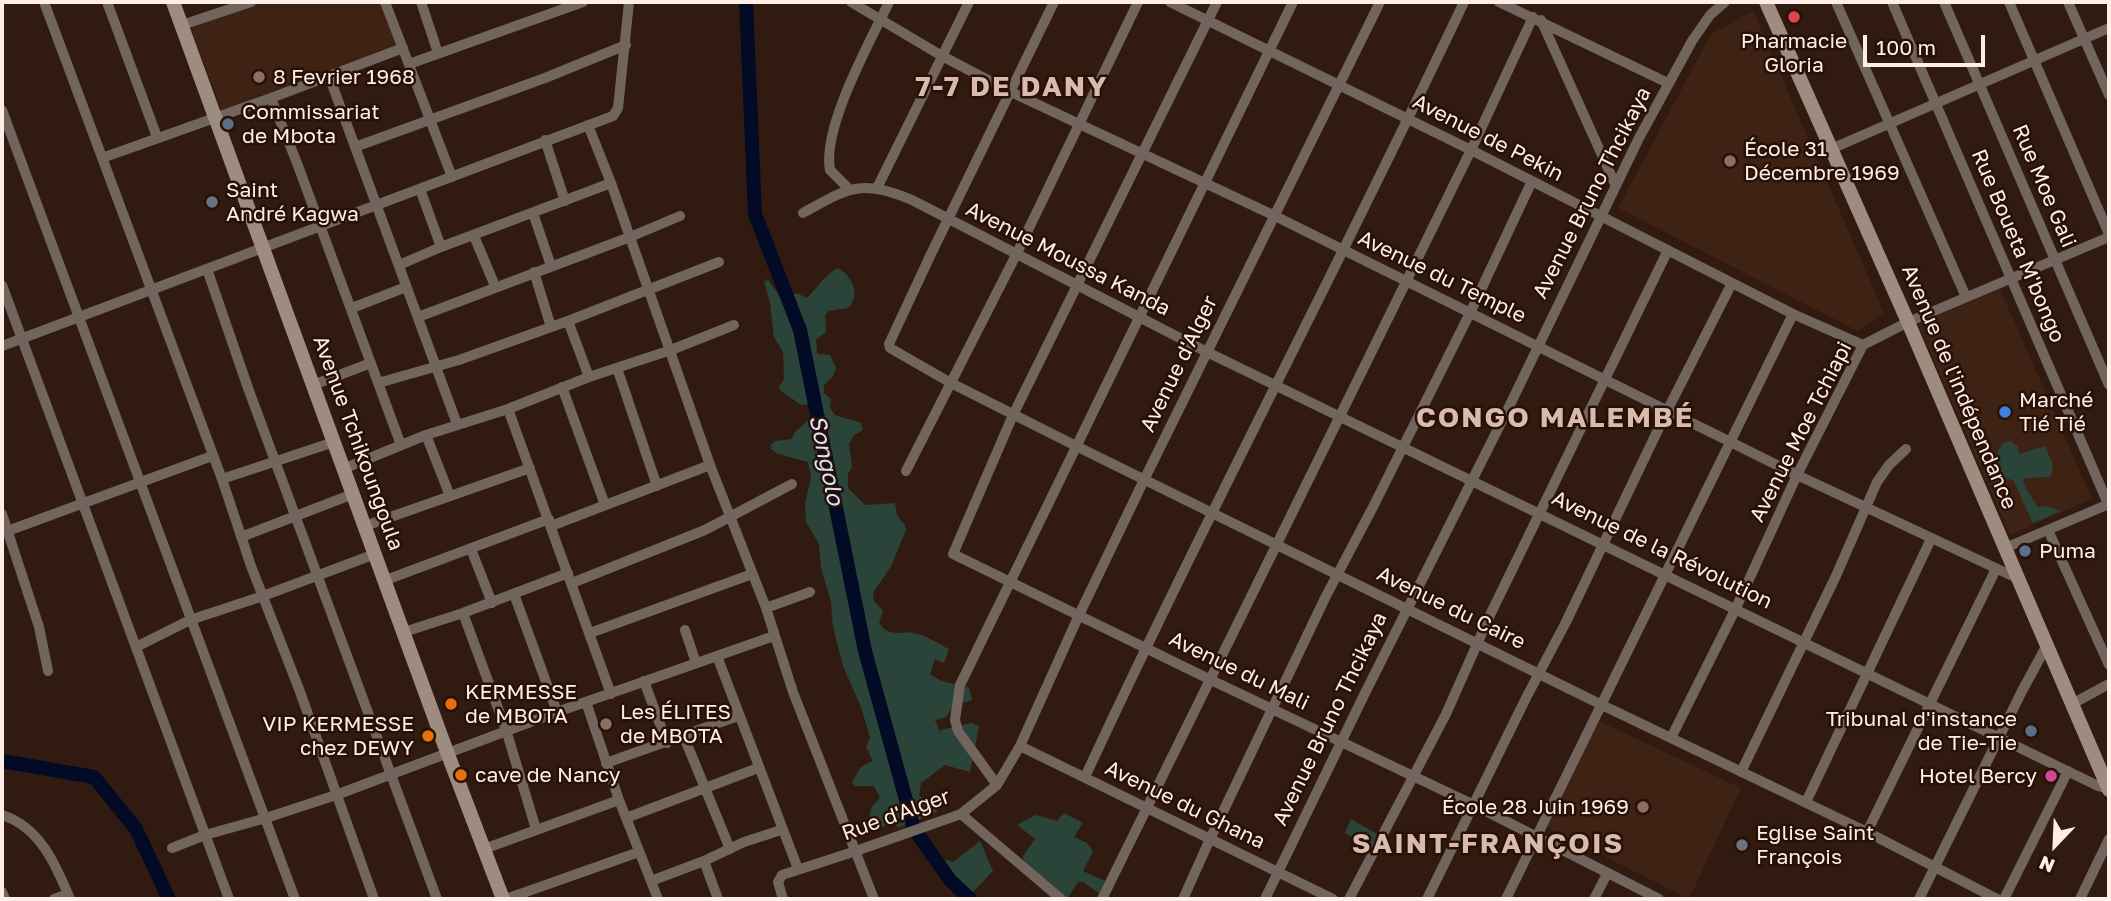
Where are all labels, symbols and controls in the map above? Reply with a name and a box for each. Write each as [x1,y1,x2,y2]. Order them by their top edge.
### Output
marker: Pharmacie Gloria [1786,9,1802,25]
scale bar [1866,21,1988,65]
place label: Pharmacie Gloria [1741,28,1847,78]
text: 100 m [1876,34,1936,60]
place label: 8 Fevrier 1968 [273,64,415,90]
marker: 8 Fevrier 1968 [251,69,267,85]
district label: 7-7 DE DANY [917,70,1107,104]
street label: Avenue Bruno Thcikaya [1528,83,1656,303]
street label: Avenue de Pekin [1408,89,1568,187]
place label: Commissariat de Mbota [242,99,380,149]
marker: Commissariat de Mbota [220,116,236,132]
street label: Rue Moe Gali [2007,121,2081,251]
place label: École 31 Décembre 1969 [1744,136,1900,186]
street label: Rue Boueta M'bongo [1966,145,2070,347]
marker: École 31 Décembre 1969 [1722,153,1738,169]
place label: Saint André Kagwa [226,177,359,227]
marker: Saint André Kagwa [204,194,220,210]
street label: Avenue Moussa Kanda [962,196,1174,322]
street label: Avenue du Temple [1354,225,1530,329]
street label: Avenue de l'indépendance [1896,261,2022,513]
street label: Avenue d'Alger [1135,292,1223,436]
street label: Avenue Tchikoungoula [307,332,409,554]
street label: Avenue Moe Tchiapi [1745,338,1857,526]
place label: Marché Tié Tié [2019,387,2093,437]
district label: CONGO MALEMBÉ [1418,401,1692,435]
marker: Marché Tié Tié [1997,404,2013,420]
water label: Songolo [803,412,849,508]
street label: Avenue de la Révolution [1548,486,1776,614]
place label: Puma [2039,538,2096,564]
marker: Puma [2017,543,2033,559]
street label: Avenue du Caire [1373,561,1529,655]
street label: Avenue Bruno Thcikaya [1267,608,1393,830]
street label: Avenue du Mali [1165,626,1313,716]
place label: KERMESSE de MBOTA [465,679,577,729]
marker: KERMESSE de MBOTA [443,696,459,712]
place label: Les ÉLITES de MBOTA [620,699,731,749]
place label: Tribunal d'instance de Tie-Tie [1826,706,2017,756]
place label: VIP KERMESSE chez DEWY [262,711,414,761]
marker: Les ÉLITES de MBOTA [598,716,614,732]
marker: Tribunal d'instance de Tie-Tie [2023,723,2039,739]
marker: VIP KERMESSE chez DEWY [420,728,436,744]
street label: Avenue du Ghana [1101,755,1269,855]
place label: cave de Nancy [475,762,621,788]
place label: Hotel Bercy [1919,763,2037,789]
marker: cave de Nancy [453,767,469,783]
marker: Hotel Bercy [2043,768,2059,784]
street label: Rue d'Alger [838,784,954,846]
place label: École 28 Juin 1969 [1442,794,1629,820]
marker: École 28 Juin 1969 [1635,799,1651,815]
north arrow [2020,810,2090,880]
place label: Eglise Saint François [1756,820,1874,870]
district label: SAINT-FRANÇOIS [1354,827,1622,861]
marker: Eglise Saint François [1734,837,1750,853]
text: N [2035,851,2058,878]

